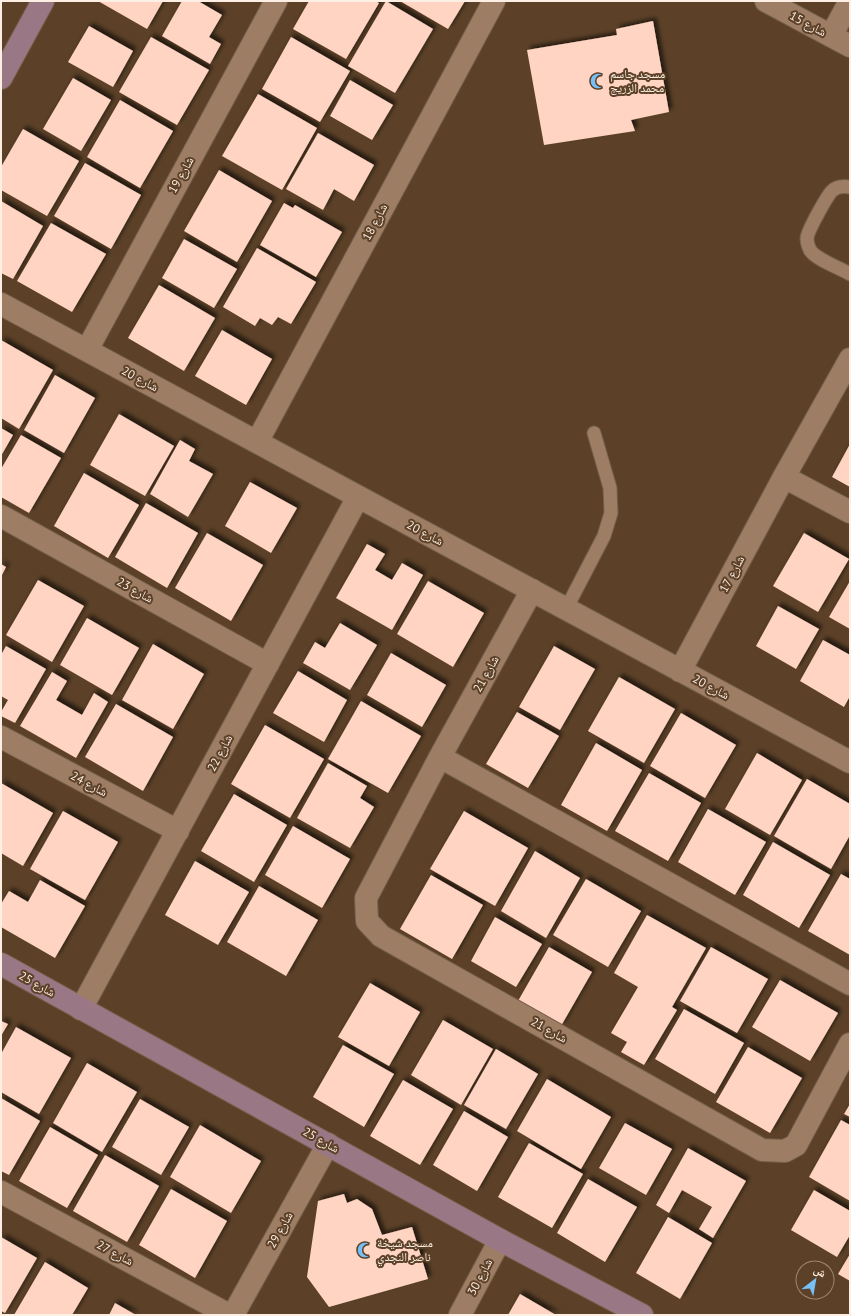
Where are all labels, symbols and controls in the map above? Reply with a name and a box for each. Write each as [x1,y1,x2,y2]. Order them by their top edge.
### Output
street label: شارع 15 [787,8,829,40]
place label: مسجد جاسم محمد الزريج [610,66,665,95]
mosque icon: مسجد جاسم محمد الزريج [589,72,607,90]
street label: شارع 19 [165,154,198,196]
street label: شارع 18 [359,201,391,243]
street label: شارع 20 [119,363,161,395]
street label: شارع 20 [404,517,446,549]
street label: شارع 17 [716,553,748,595]
street label: شارع 23 [114,574,156,607]
street label: شارع 21 [470,653,503,695]
street label: شارع 20 [690,671,732,703]
street label: شارع 22 [204,732,236,774]
street label: شارع 24 [68,768,110,800]
street label: شارع 25 [16,968,58,1001]
street label: شارع 21 [528,1014,570,1047]
street label: شارع 25 [300,1124,342,1157]
street label: شارع 29 [264,1209,297,1251]
place label: مسجد شيخة ناصر النجدي [377,1235,433,1267]
street label: شارع 27 [94,1237,136,1269]
mosque icon: مسجد شيخة ناصر النجدي [356,1241,374,1259]
street label: شارع 30 [464,1256,496,1298]
north arrow [795,1260,835,1300]
text: ش [811,1262,829,1281]

